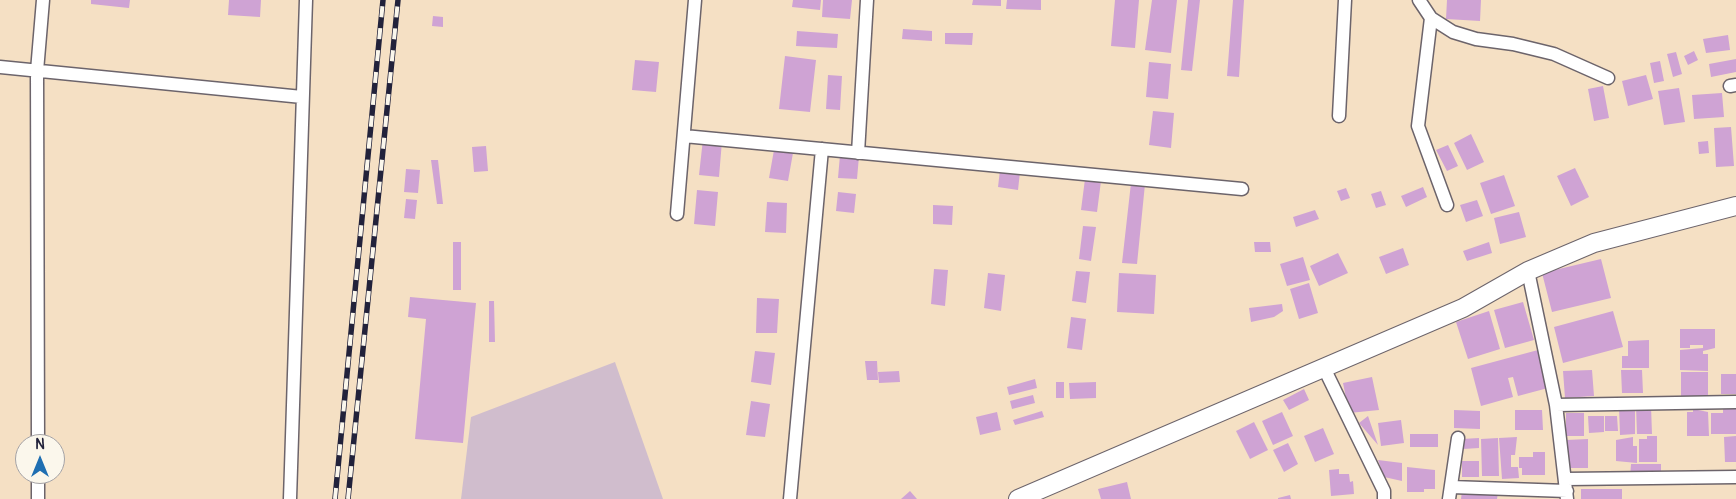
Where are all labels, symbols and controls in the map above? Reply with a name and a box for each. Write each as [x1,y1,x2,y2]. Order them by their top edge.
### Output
north arrow [15,434,65,484]
text: N [35,436,45,453]

